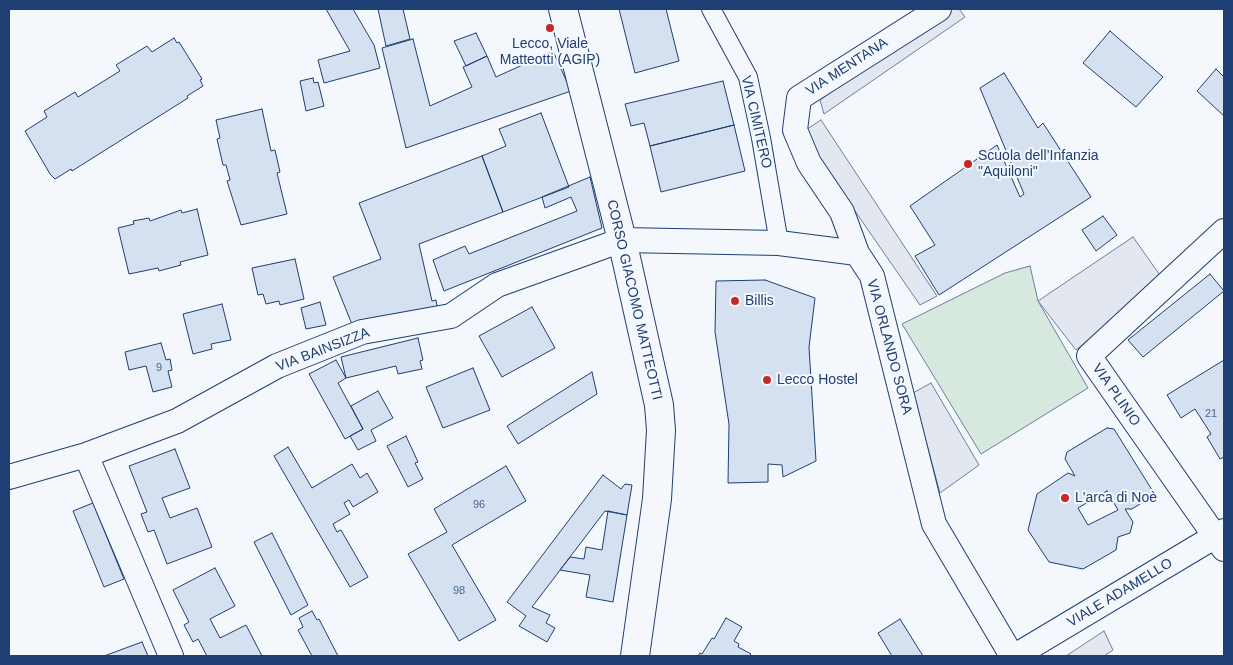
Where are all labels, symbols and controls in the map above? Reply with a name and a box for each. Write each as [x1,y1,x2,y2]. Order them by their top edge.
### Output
marker: Lecco, Viale Matteotti (AGIP) [544,22,556,34]
street label: VIA MENTANA [803,34,891,100]
place label: Lecco, Viale Matteotti (AGIP) [500,36,600,68]
street label: VIA CIMITERO [737,74,775,170]
place label: Scuola dell’Infanzia "Aquiloni" [978,148,1099,180]
marker: Scuola dell’Infanzia "Aquiloni" [962,158,974,170]
street label: CORSO GIACOMO MATTEOTTI [603,198,665,402]
street label: VIA ORLANDO SORA [863,278,915,416]
place label: Billis [745,293,774,309]
marker: Billis [729,295,741,307]
street label: VIA BAINSIZZA [274,324,372,376]
house number: 9 [156,361,162,375]
street label: VIA PLINIO [1088,361,1144,429]
place label: Lecco Hostel [777,372,858,388]
marker: Lecco Hostel [761,374,773,386]
house number: 21 [1205,407,1217,421]
place label: L'arca di Noè [1075,490,1157,506]
marker: L'arca di Noè [1059,492,1071,504]
house number: 96 [473,498,485,512]
street label: VIALE ADAMELLO [1064,555,1176,631]
house number: 98 [453,584,465,598]

